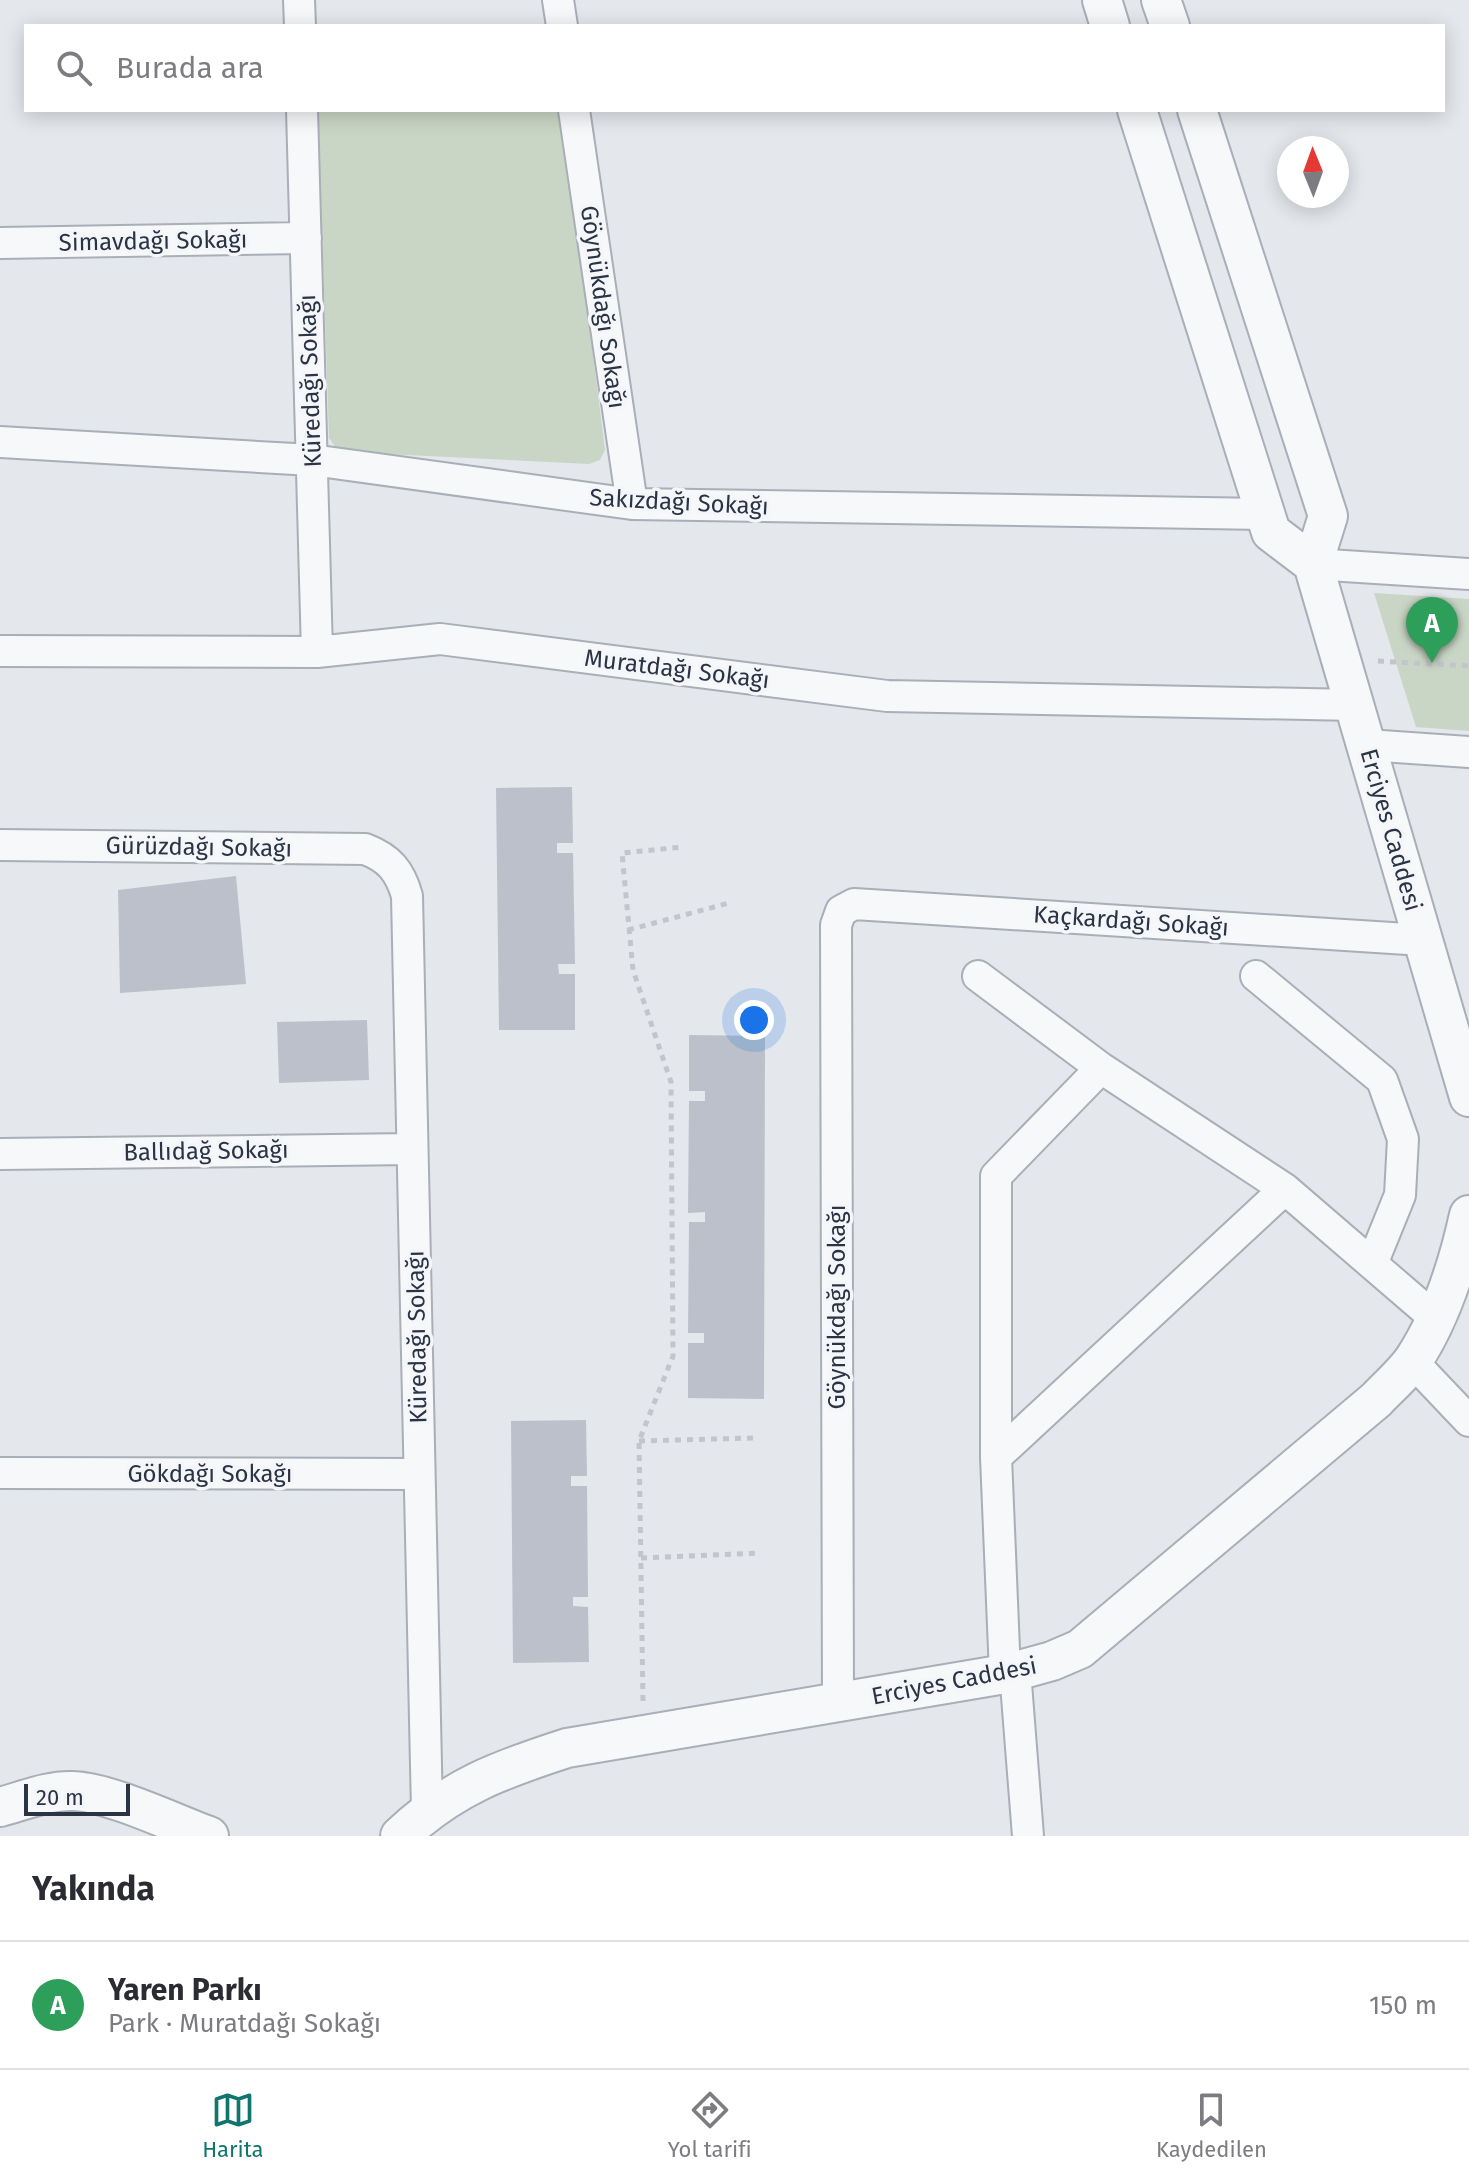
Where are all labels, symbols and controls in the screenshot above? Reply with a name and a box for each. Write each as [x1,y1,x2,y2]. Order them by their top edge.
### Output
search box [24,24,1445,112]
icon: search [52,46,96,90]
text: Burada ara [116,50,264,86]
north arrow [1277,136,1349,208]
street label: Göynükdağı Sokağı [575,204,631,410]
street label: Simavdağı Sokağı [58,225,248,257]
street label: Küredağı Sokağı [293,294,327,468]
street label: Sakızdağı Sokağı [589,483,769,521]
pin: A [1406,597,1458,663]
street label: Muratdağı Sokağı [583,644,771,694]
street label: Erciyes Caddesi [1354,746,1428,914]
street label: Gürüzdağı Sokağı [106,831,292,863]
street label: Kaçkardağı Sokağı [1032,900,1230,942]
your location [734,1000,774,1040]
street label: Ballıdağ Sokağı [123,1136,289,1166]
street label: Göynükdağı Sokağı [823,1205,851,1409]
street label: Küredağı Sokağı [401,1250,433,1424]
street label: Gökdağı Sokağı [127,1460,293,1488]
street label: Erciyes Caddesi [869,1651,1039,1711]
scale bar [24,1780,130,1816]
text: 20 m [36,1784,84,1811]
text: Yakında [32,1868,155,1909]
text: Yaren Parkı [108,1972,262,2008]
text: A [50,1990,66,2021]
text: 150 m [1369,1990,1437,2021]
text: Park · Muratdağı Sokağı [108,2008,381,2039]
tab: Harita [202,2088,264,2163]
tab: Yol tarifi [668,2088,752,2163]
tab: Kaydedilen [1156,2088,1267,2163]

